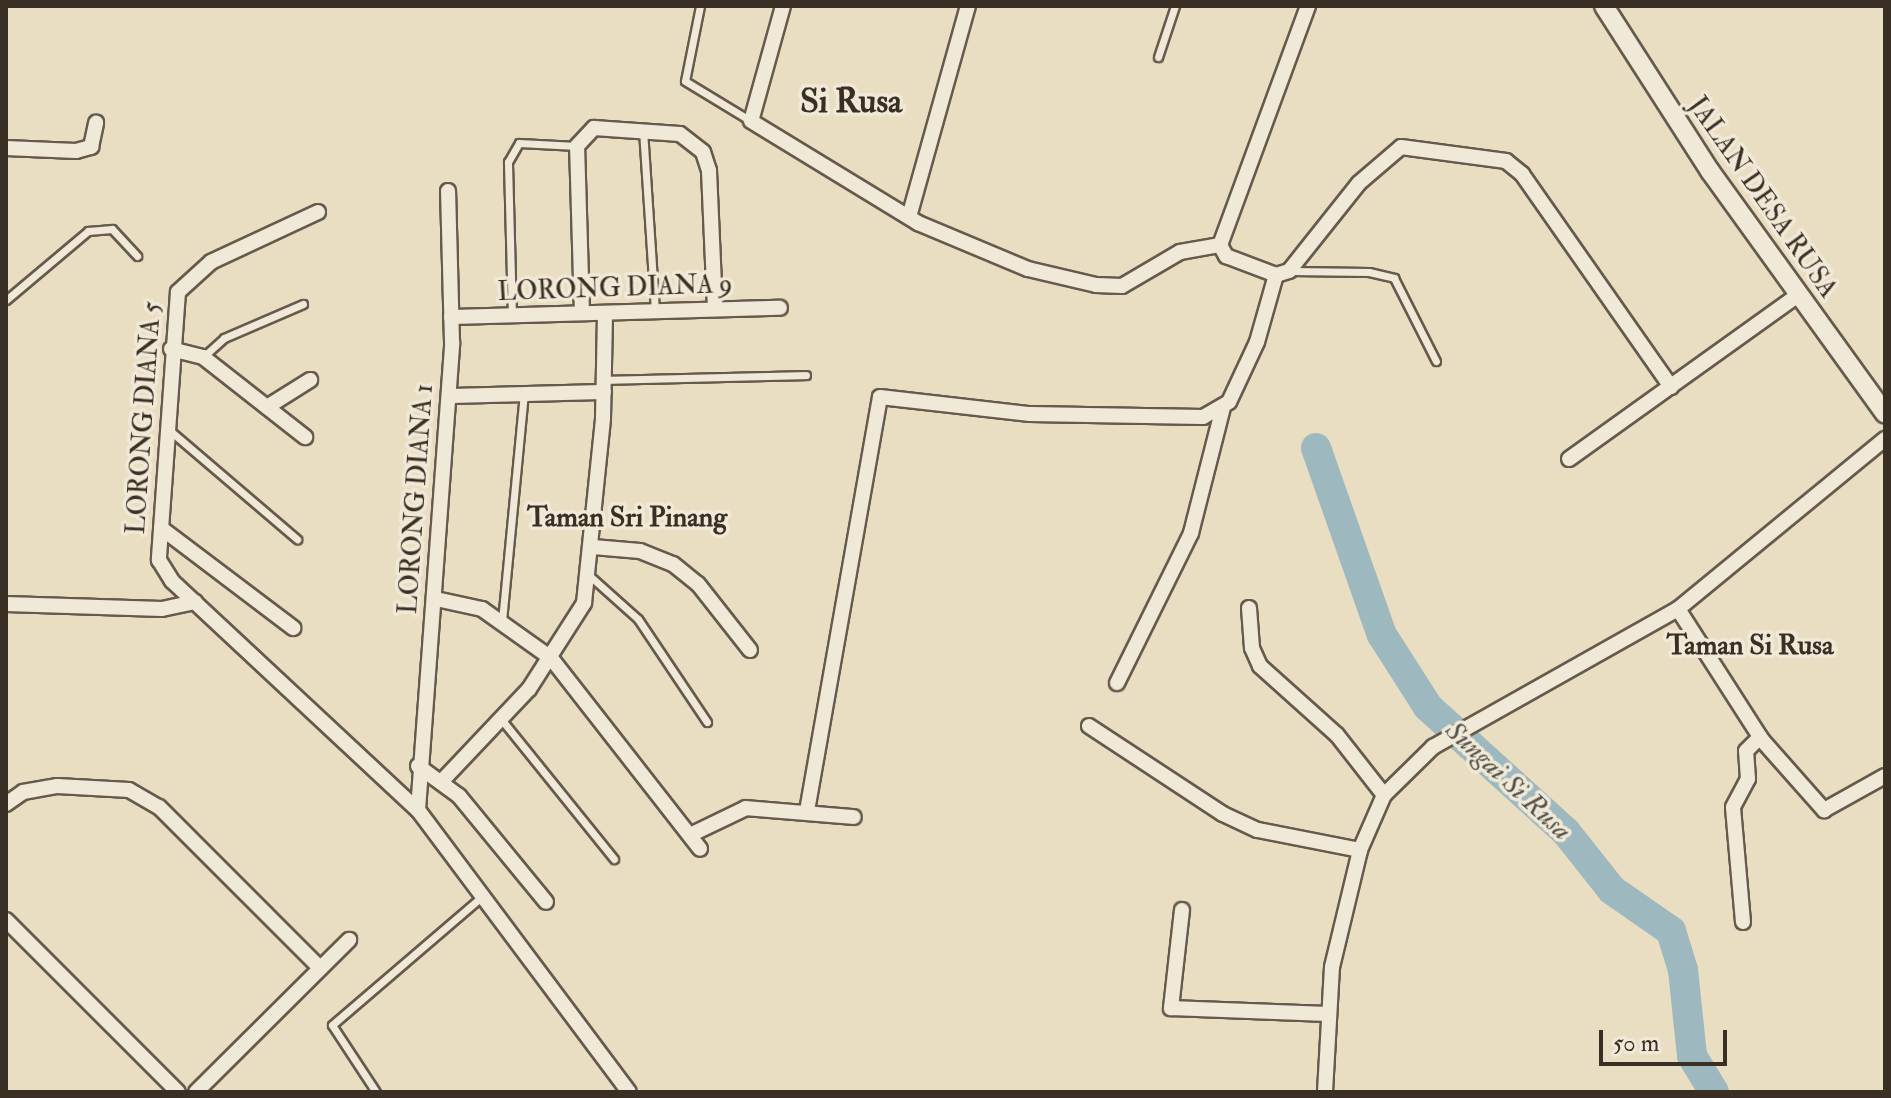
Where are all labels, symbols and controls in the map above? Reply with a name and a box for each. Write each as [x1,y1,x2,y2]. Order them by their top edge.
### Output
district label: Si Rusa [800,82,902,122]
street label: JALAN DESA RUSA [1681,91,1843,305]
street label: LORONG DIANA 9 [497,269,733,309]
street label: LORONG DIANA 5 [121,301,169,535]
street label: LORONG DIANA 1 [393,383,441,615]
district label: Taman Sri Pinang [527,501,727,535]
district label: Taman Si Rusa [1667,629,1833,663]
water label: Sungai Si Rusa [1438,714,1578,848]
scale bar [1603,1014,1731,1064]
text: 50 m [1613,1028,1659,1059]

